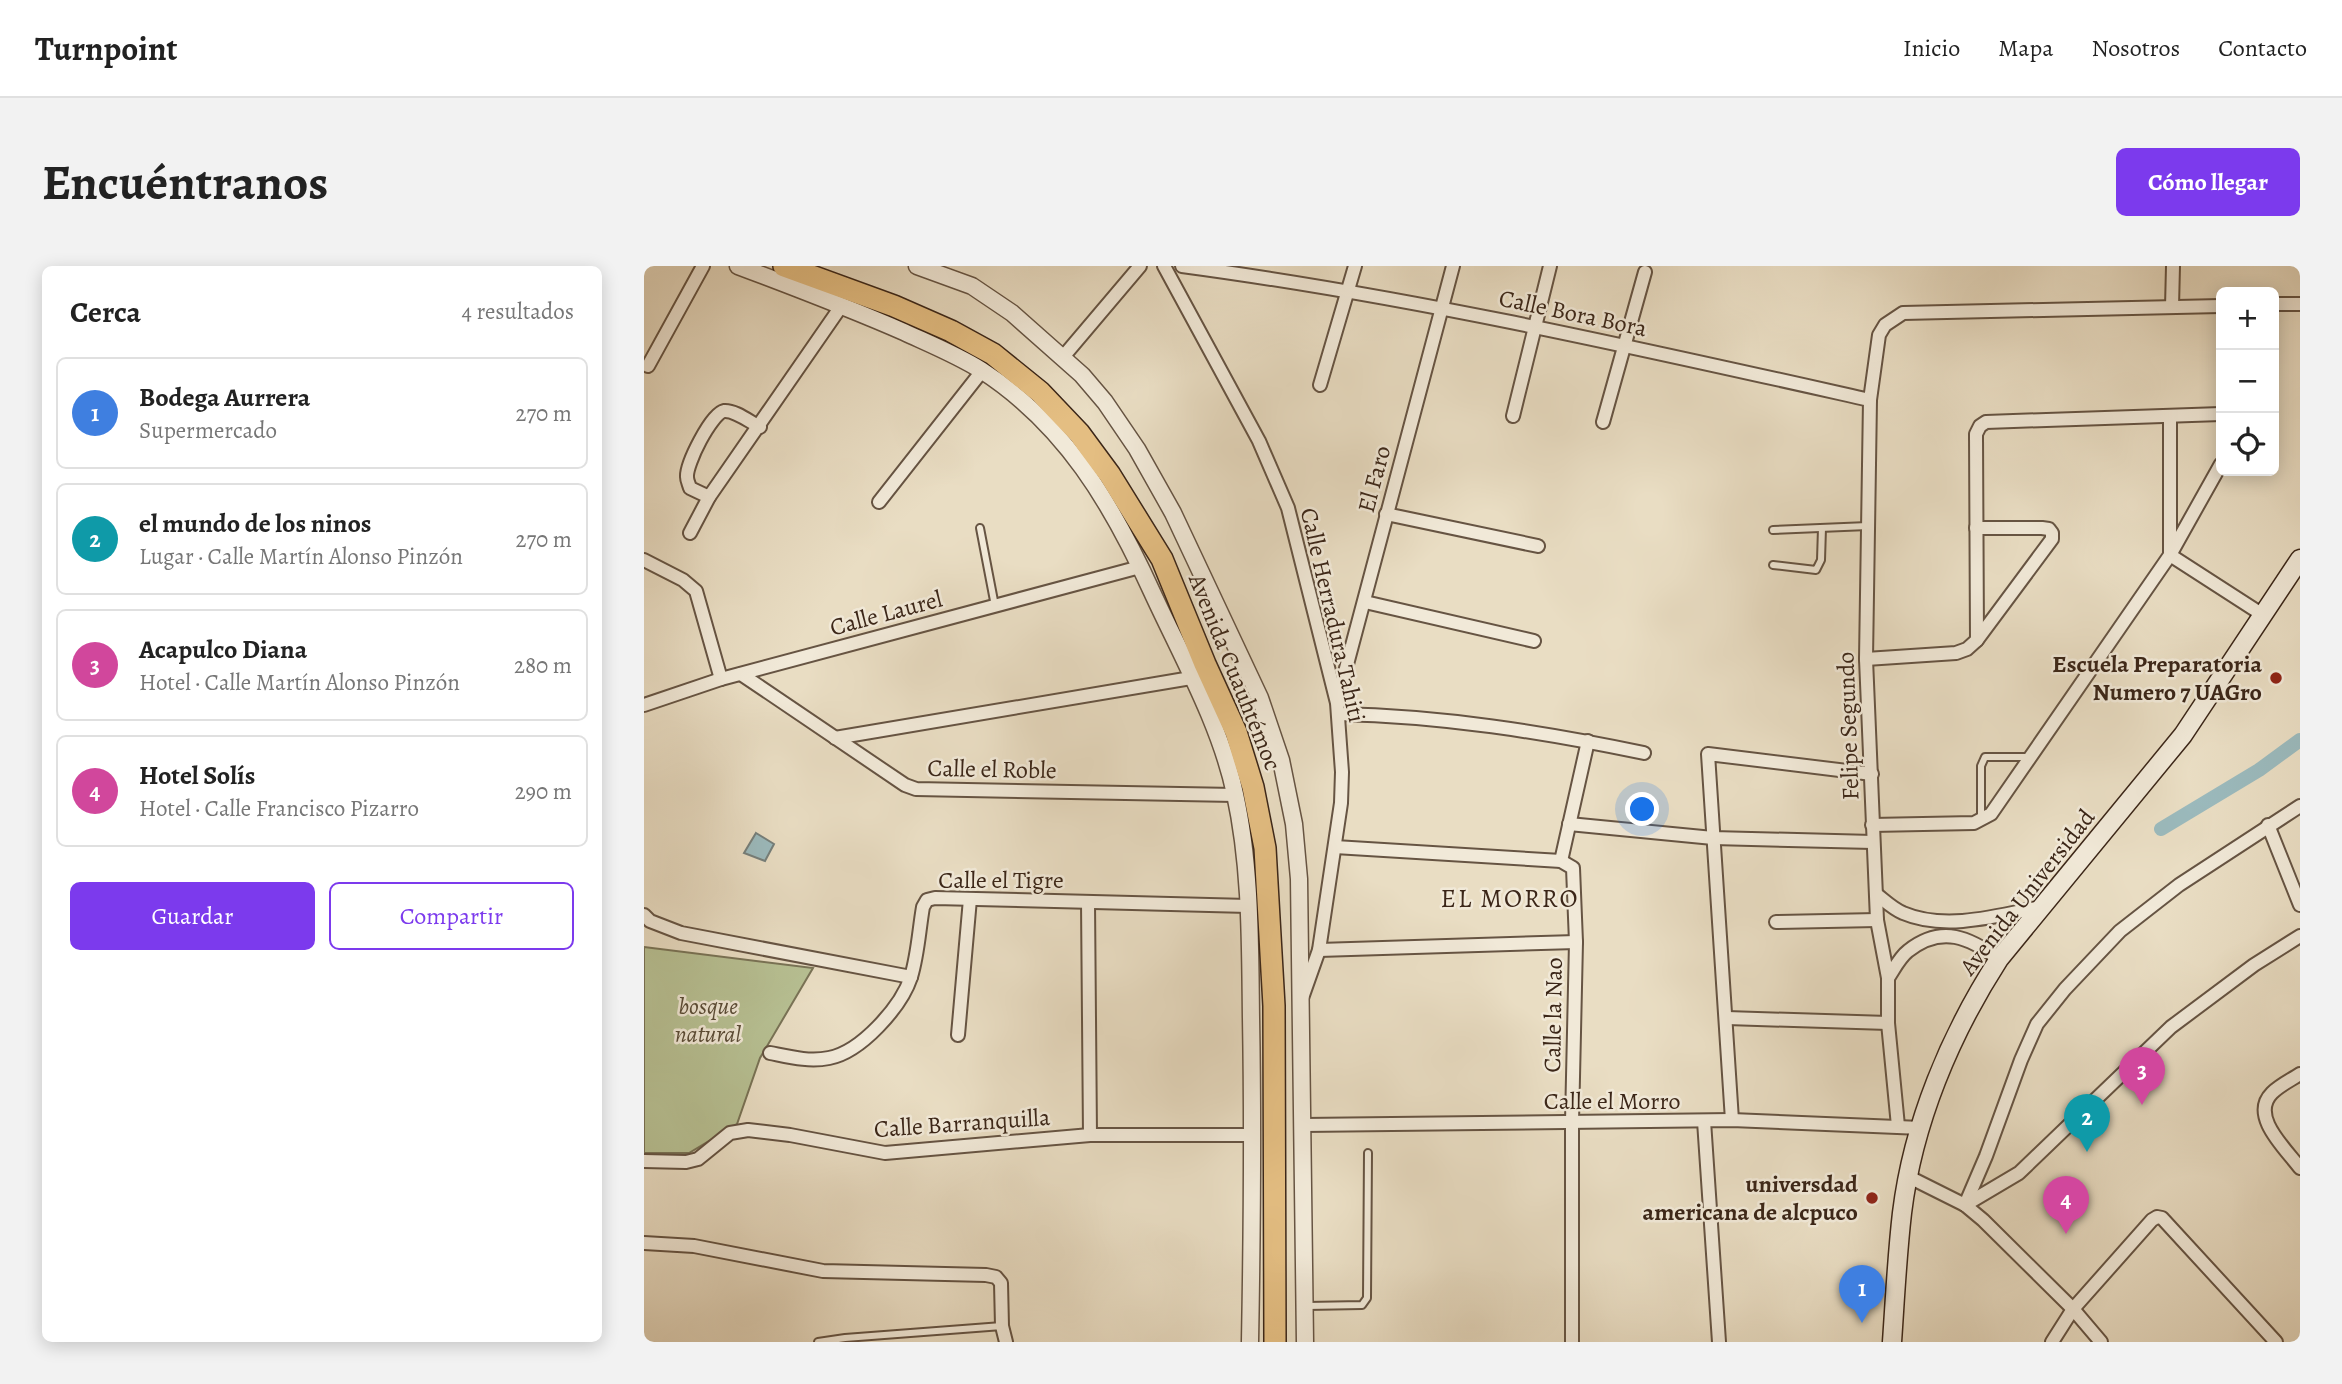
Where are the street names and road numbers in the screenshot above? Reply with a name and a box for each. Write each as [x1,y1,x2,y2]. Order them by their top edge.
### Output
street label: Calle Bora Bora [1496,282,1651,344]
street label: El Faro [1350,442,1398,516]
street label: Calle Herradura Tahiti [1293,505,1373,725]
street label: Avenida Cuauhtémoc [1181,568,1289,775]
street label: Calle Laurel [826,583,946,643]
street label: Felipe Segundo [1829,651,1867,801]
street label: Calle el Roble [927,752,1057,786]
street label: Avenida Universidad [1951,802,2102,983]
street label: Calle el Tigre [938,864,1064,896]
street label: Calle la Nao [1536,957,1570,1073]
street label: Calle el Morro [1544,1085,1680,1117]
street label: Calle Barranquilla [873,1101,1052,1145]

